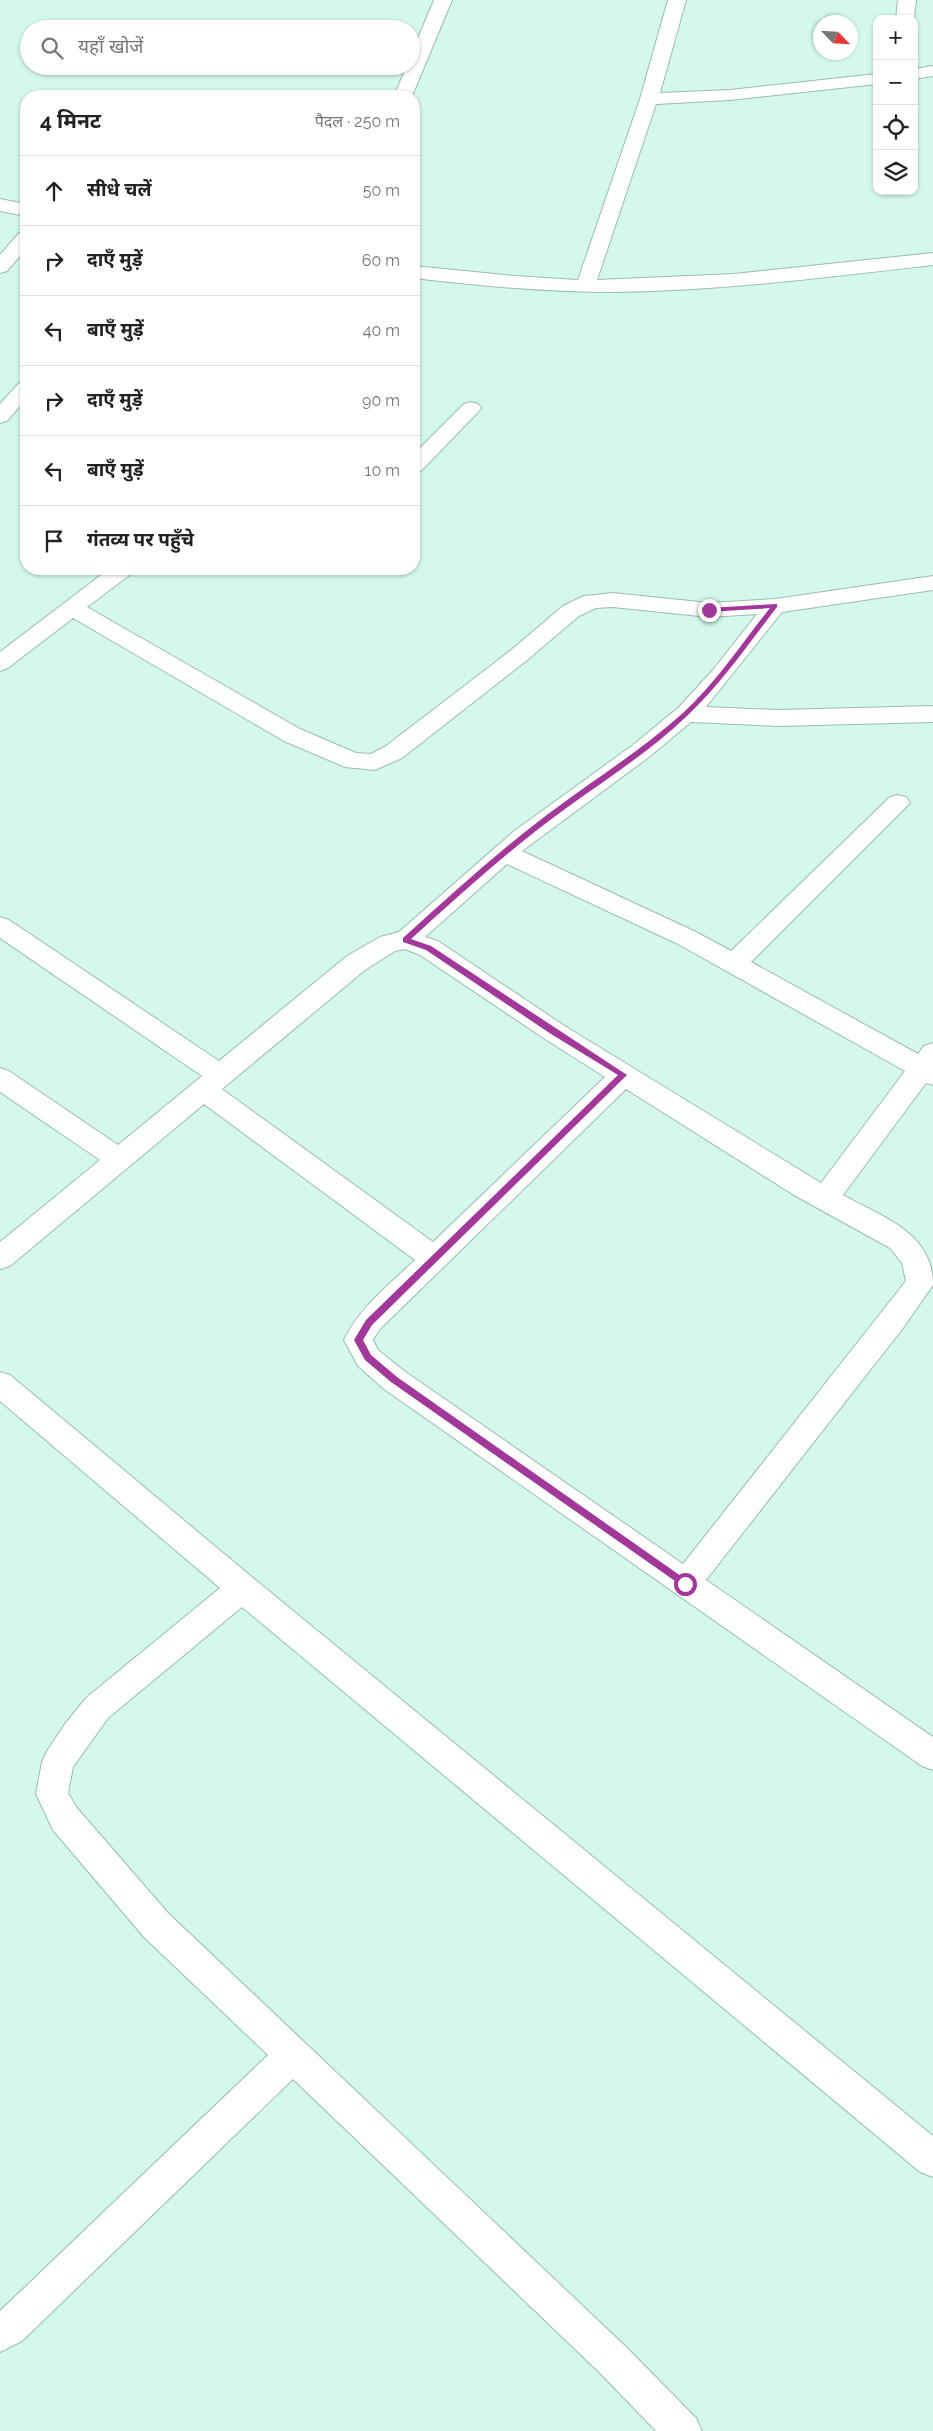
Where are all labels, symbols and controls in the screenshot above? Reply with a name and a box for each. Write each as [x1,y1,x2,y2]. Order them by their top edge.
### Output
north arrow [813,15,858,60]
map controls [873,15,918,195]
button: + [873,15,918,60]
search box [20,20,420,75]
icon: search [38,34,66,62]
text: यहाँ खोजें [78,35,143,57]
button: − [873,60,918,105]
button: locate [873,105,918,150]
text: 4 मिनट [40,108,101,133]
text: पैदल · 250 m [315,112,400,131]
button: layers [873,150,918,195]
icon: ahead [40,177,68,205]
text: सीधे चलें [87,178,151,200]
text: 50 m [363,181,400,200]
icon: right [40,247,68,275]
text: दाएँ मुड़ें [87,248,143,270]
text: 60 m [362,251,400,270]
icon: left [40,317,68,345]
text: बाएँ मुड़ें [87,318,144,340]
text: 40 m [363,321,400,340]
icon: right [40,387,68,415]
text: दाएँ मुड़ें [87,388,143,410]
text: 90 m [362,391,400,410]
icon: left [40,457,68,485]
text: बाएँ मुड़ें [87,458,144,480]
text: 10 m [365,461,400,480]
icon: arrive [40,527,68,555]
text: गंतव्य पर पहुँचे [87,528,194,550]
route end [698,599,721,622]
route start [674,1573,697,1596]

